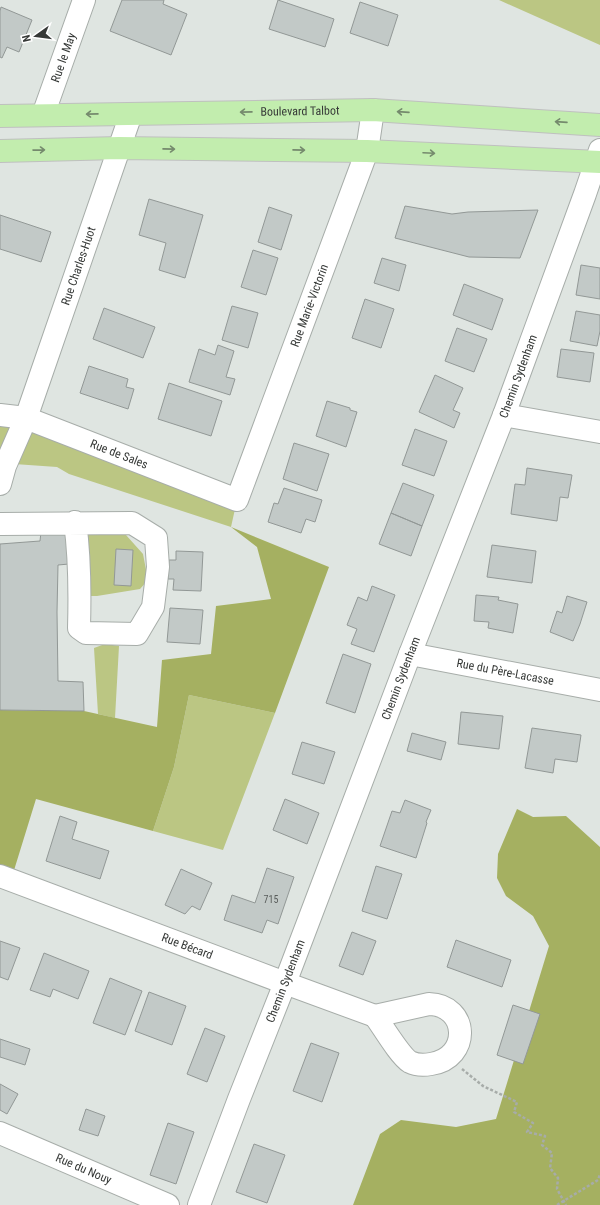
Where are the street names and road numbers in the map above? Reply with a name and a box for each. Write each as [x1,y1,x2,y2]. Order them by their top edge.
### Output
street label: Rue le May [48,31,79,84]
street label: Boulevard Talbot [260,104,340,119]
street label: Rue Charles-Huot [58,224,99,307]
street label: Rue Marie-Victorin [288,262,331,349]
street label: Chemin Sydenham [496,333,540,420]
street label: Rue de Sales [88,437,150,472]
street label: Chemin Sydenham [379,635,423,722]
street label: Rue du Père-Lacasse [455,656,556,688]
street label: Rue Bécard [160,930,215,962]
street label: Chemin Sydenham [263,938,308,1025]
street label: Rue du Nouy [54,1151,114,1187]

